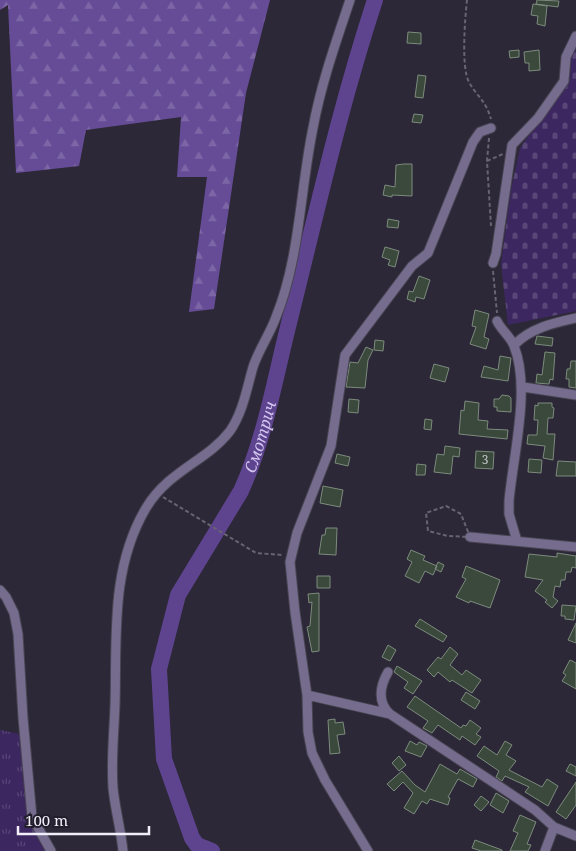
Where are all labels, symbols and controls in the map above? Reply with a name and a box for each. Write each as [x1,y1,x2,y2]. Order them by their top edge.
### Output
water label: Смотрич [239,399,281,476]
house number: 3 [482,451,489,468]
scale bar [18,804,149,836]
text: 100 m [25,810,68,830]

